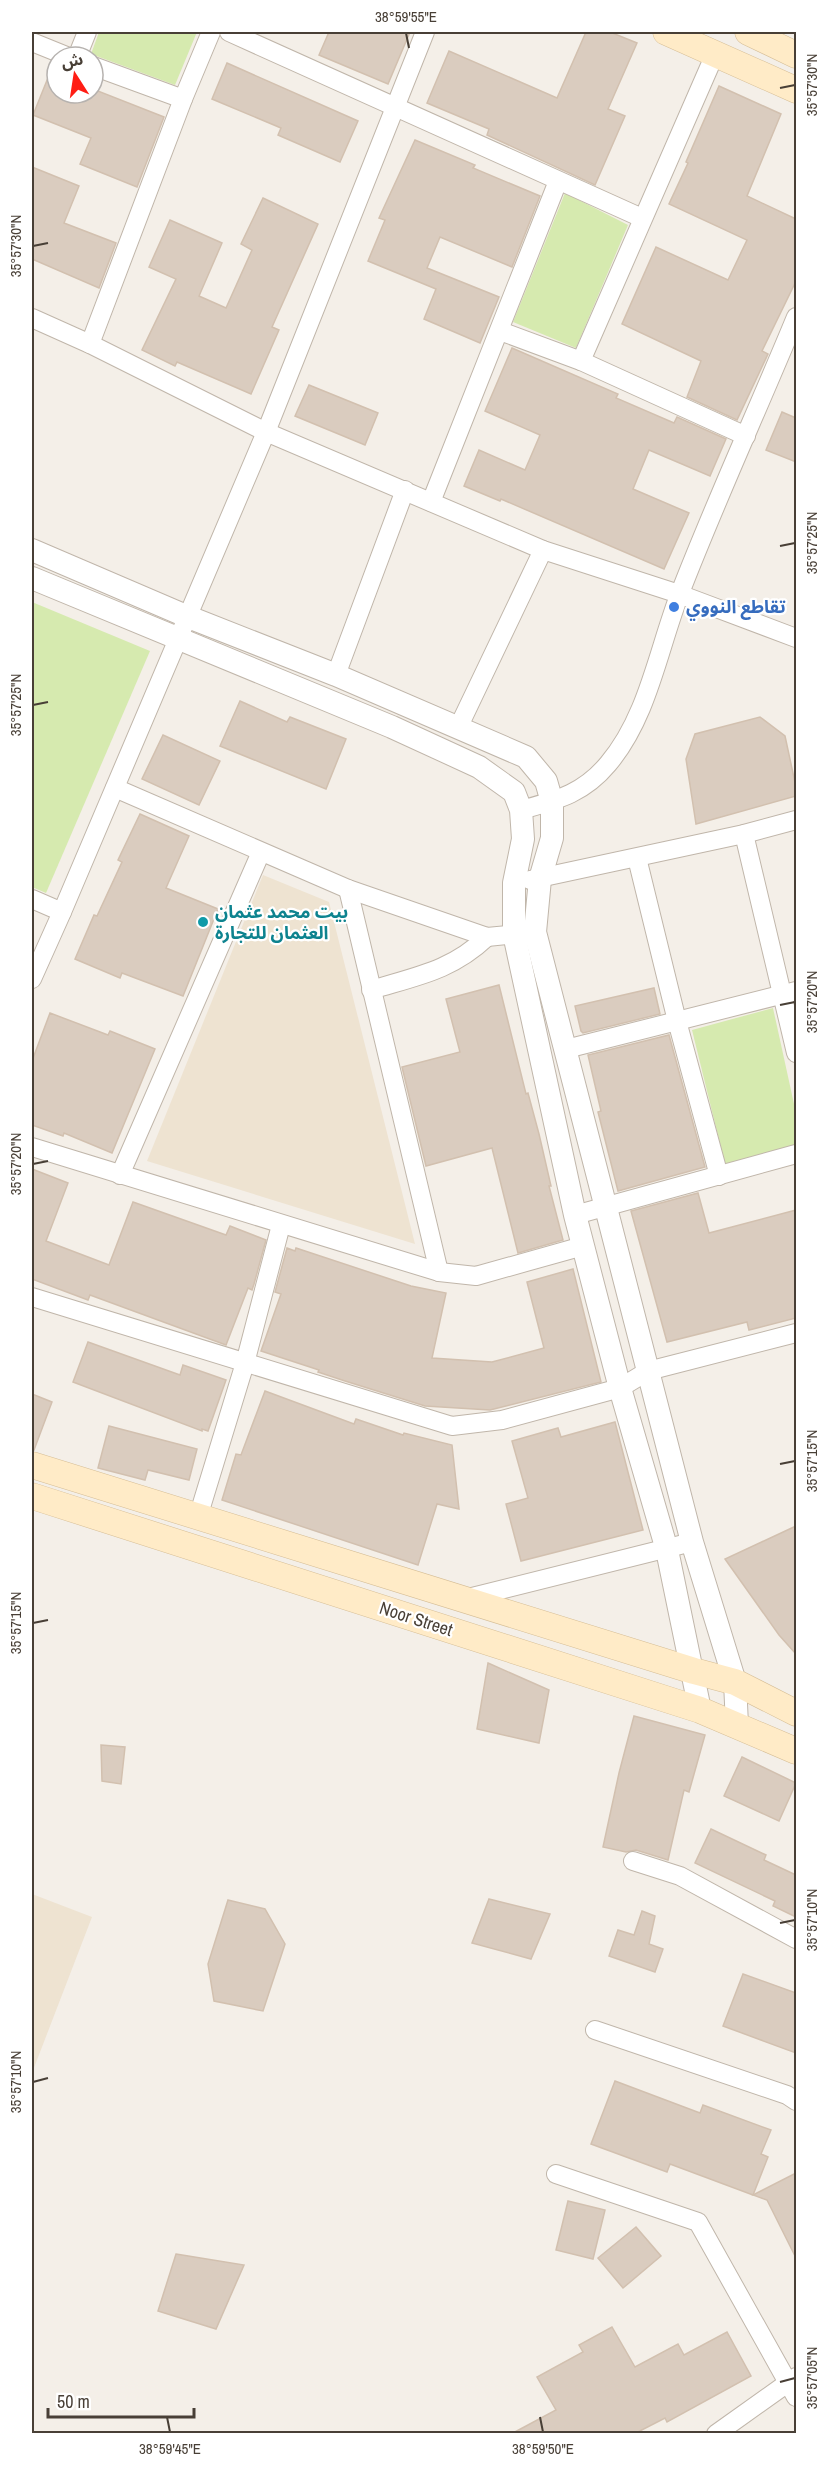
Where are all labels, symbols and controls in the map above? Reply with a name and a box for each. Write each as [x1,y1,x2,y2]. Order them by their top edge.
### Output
text: 38°59'55"E [375,6,437,27]
north arrow [45,45,105,105]
text: ش [59,47,85,73]
text: 35°57'30"N [801,54,822,116]
text: 35°57'30"N [5,215,26,277]
text: 35°57'25"N [801,512,822,574]
place label: تقاطع النووي [686,594,786,621]
marker: تقاطع النووي [667,600,681,614]
text: 35°57'25"N [5,674,26,736]
place label: بيت محمد عثمان العثمان للتجارة [215,899,348,945]
marker: بيت محمد عثمان العثمان للتجارة [196,915,210,929]
text: 35°57'20"N [801,971,822,1033]
text: 35°57'20"N [5,1133,26,1195]
text: 35°57'15"N [801,1430,822,1492]
text: 35°57'15"N [5,1592,26,1654]
street label: Noor Street [376,1595,456,1642]
text: 35°57'10"N [801,1889,822,1951]
text: 35°57'10"N [5,2051,26,2113]
text: 35°57'05"N [801,2347,822,2409]
scale bar [48,2381,194,2419]
text: 50 m [57,2389,90,2414]
text: 38°59'45"E [139,2438,201,2459]
text: 38°59'50"E [512,2438,574,2459]

